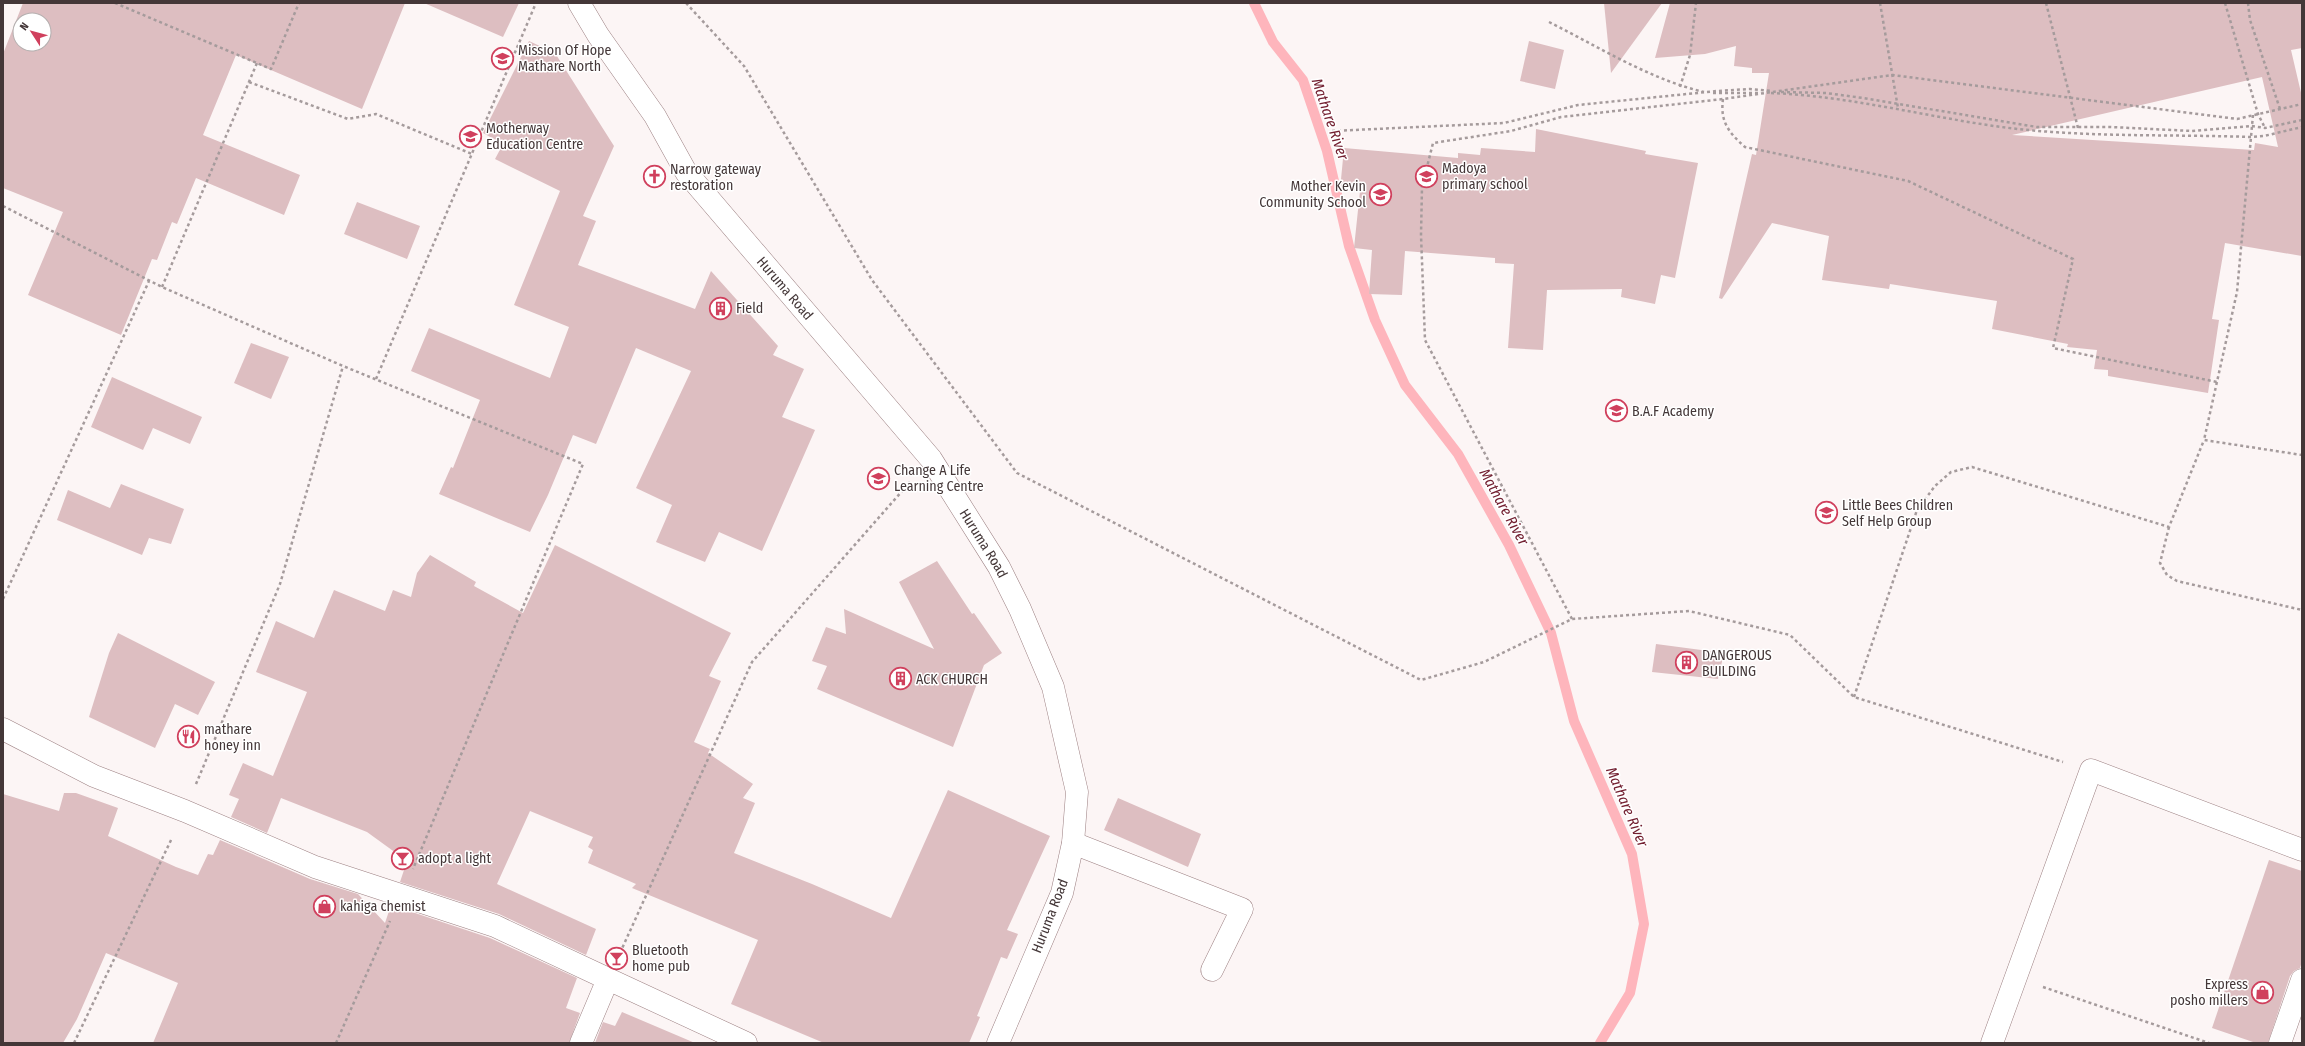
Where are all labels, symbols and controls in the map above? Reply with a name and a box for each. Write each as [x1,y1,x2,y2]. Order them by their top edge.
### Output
north arrow [12,12,52,52]
text: N [17,20,32,33]
place label: Mission Of Hope Mathare North [518,42,612,75]
school or university icon: Mission Of Hope Mathare North [489,45,515,71]
water label: Mathare River [1308,76,1353,163]
place label: Motherway Education Centre [486,120,583,153]
school or university icon: Motherway Education Centre [458,123,484,149]
place label: Madoya primary school [1442,160,1528,193]
place label: Narrow gateway restoration [670,161,762,194]
school or university icon: Madoya primary school [1414,163,1440,189]
church icon: Narrow gateway restoration [641,164,667,190]
place label: Mother Kevin Community School [1259,178,1366,211]
school or university icon: Mother Kevin Community School [1368,181,1394,207]
street label: Huruma Road [753,253,817,323]
building icon: Field [707,295,733,321]
place label: Field [736,300,763,317]
school or university icon: B.A.F Academy [1603,398,1629,424]
place label: B.A.F Academy [1632,403,1715,420]
place label: Change A Life Learning Centre [894,462,984,495]
school or university icon: Change A Life Learning Centre [866,465,892,491]
water label: Mathare River [1476,465,1533,549]
place label: Little Bees Children Self Help Group [1842,497,1953,530]
school or university icon: Little Bees Children Self Help Group [1814,500,1840,526]
street label: Huruma Road [956,506,1011,580]
place label: DANGEROUS BUILDING [1702,647,1772,680]
building icon: DANGEROUS BUILDING [1674,650,1700,676]
building icon: ACK CHURCH [887,666,913,692]
place label: ACK CHURCH [916,671,988,688]
place label: mathare honey inn [204,721,261,754]
restaurant icon: mathare honey inn [176,724,202,750]
water label: Mathare River [1602,764,1652,850]
bar icon: adopt a light [389,845,415,871]
place label: adopt a light [418,850,491,867]
street label: Huruma Road [1028,877,1072,955]
shop icon: kahiga chemist [311,893,337,919]
place label: kahiga chemist [340,898,426,915]
place label: Bluetooth home pub [632,942,690,975]
bar icon: Bluetooth home pub [604,945,630,971]
place label: Express posho millers [2170,976,2248,1009]
shop icon: Express posho millers [2250,979,2276,1005]

